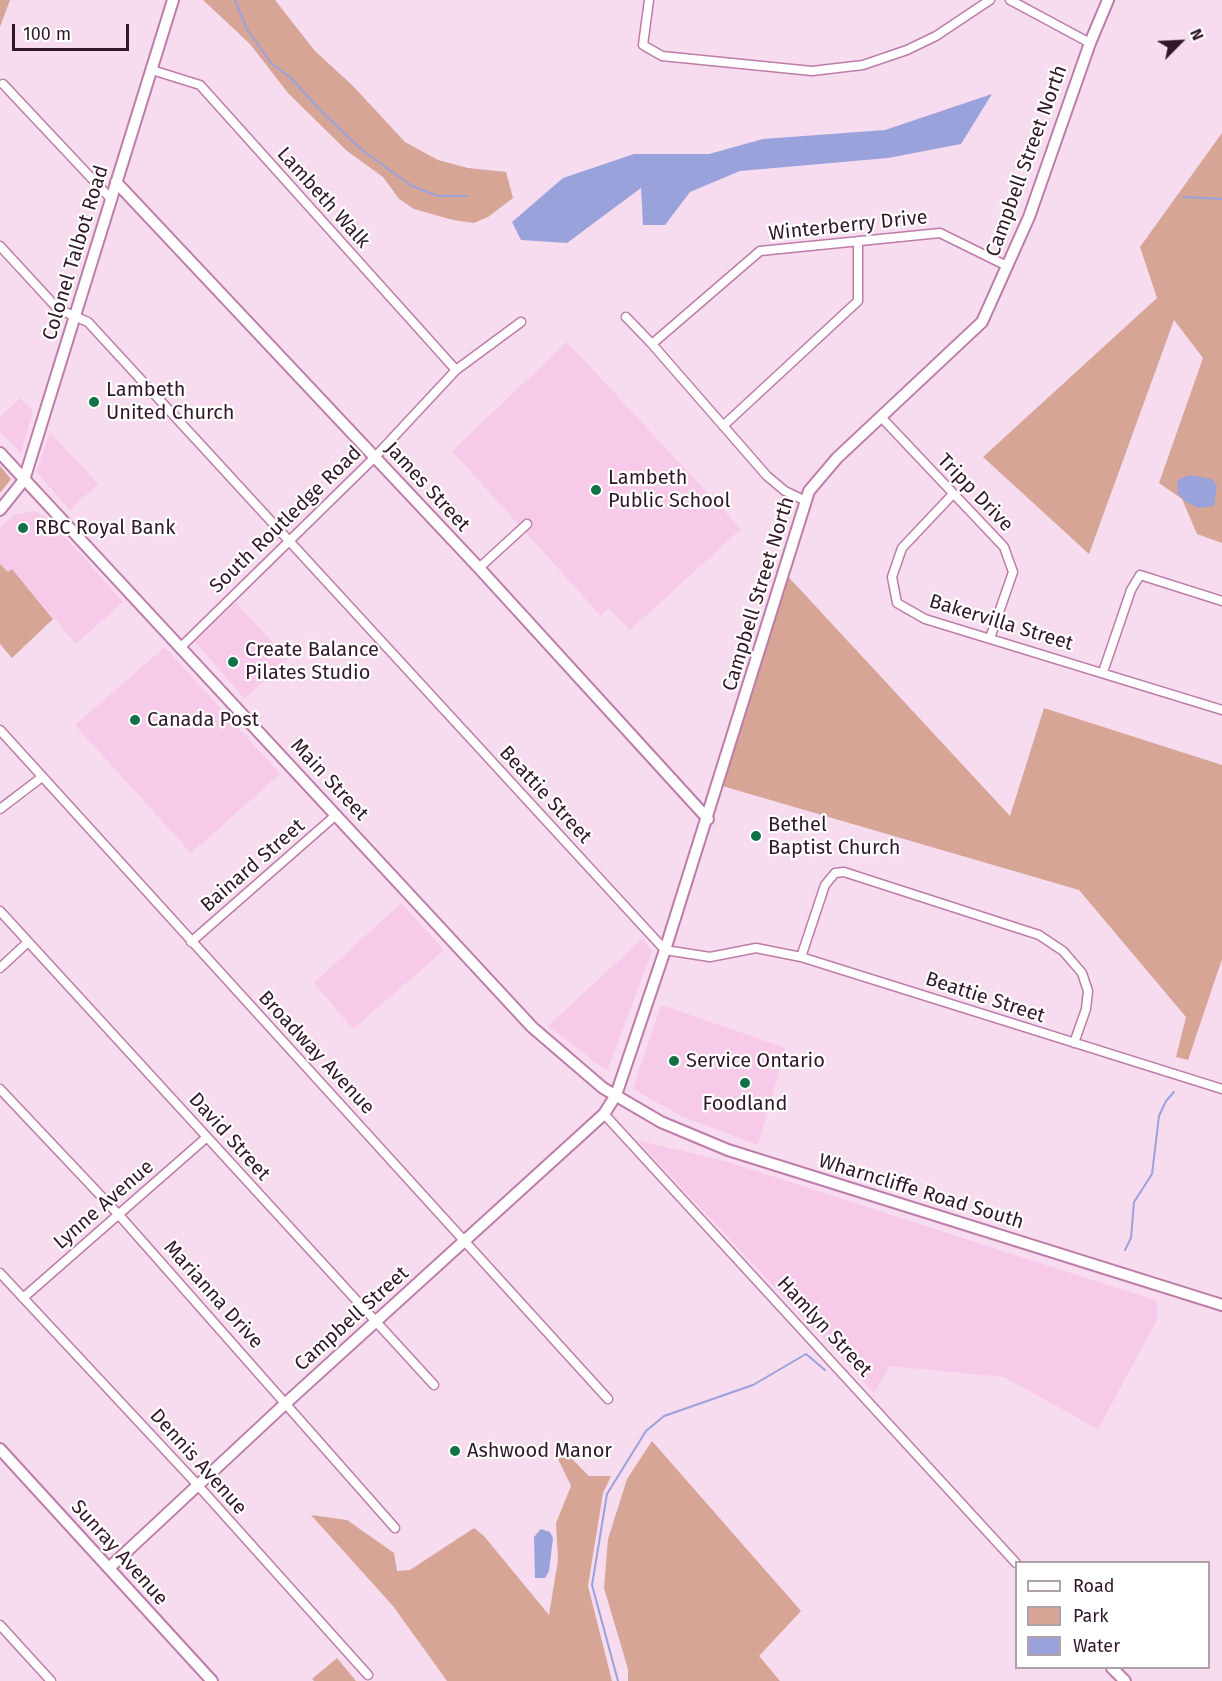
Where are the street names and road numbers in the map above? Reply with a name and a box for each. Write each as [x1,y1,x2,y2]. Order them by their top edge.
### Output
street label: Campbell Street North [981,62,1073,260]
street label: Lambeth Walk [271,143,375,253]
street label: Colonel Talbot Road [38,163,114,343]
street label: Winterberry Drive [767,206,929,246]
street label: James Street [379,437,475,537]
street label: South Routledge Road [205,441,367,599]
street label: Tripp Drive [932,449,1018,537]
street label: Campbell Street North [718,494,800,694]
street label: Bakervilla Street [926,590,1076,656]
street label: Main Street [285,734,373,826]
street label: Beattie Street [494,741,596,849]
street label: Bainard Street [196,814,310,918]
street label: Beattie Street [922,967,1048,1029]
street label: Broadway Avenue [253,986,379,1120]
street label: David Street [183,1088,275,1186]
street label: Wharncliffe Road South [815,1149,1027,1235]
street label: Lynne Avenue [49,1155,159,1255]
street label: Marianna Drive [158,1236,268,1354]
street label: Campbell Street [290,1262,414,1376]
street label: Hamlyn Street [771,1272,877,1382]
street label: Dennis Avenue [144,1404,252,1520]
street label: Sunray Avenue [65,1495,173,1611]

